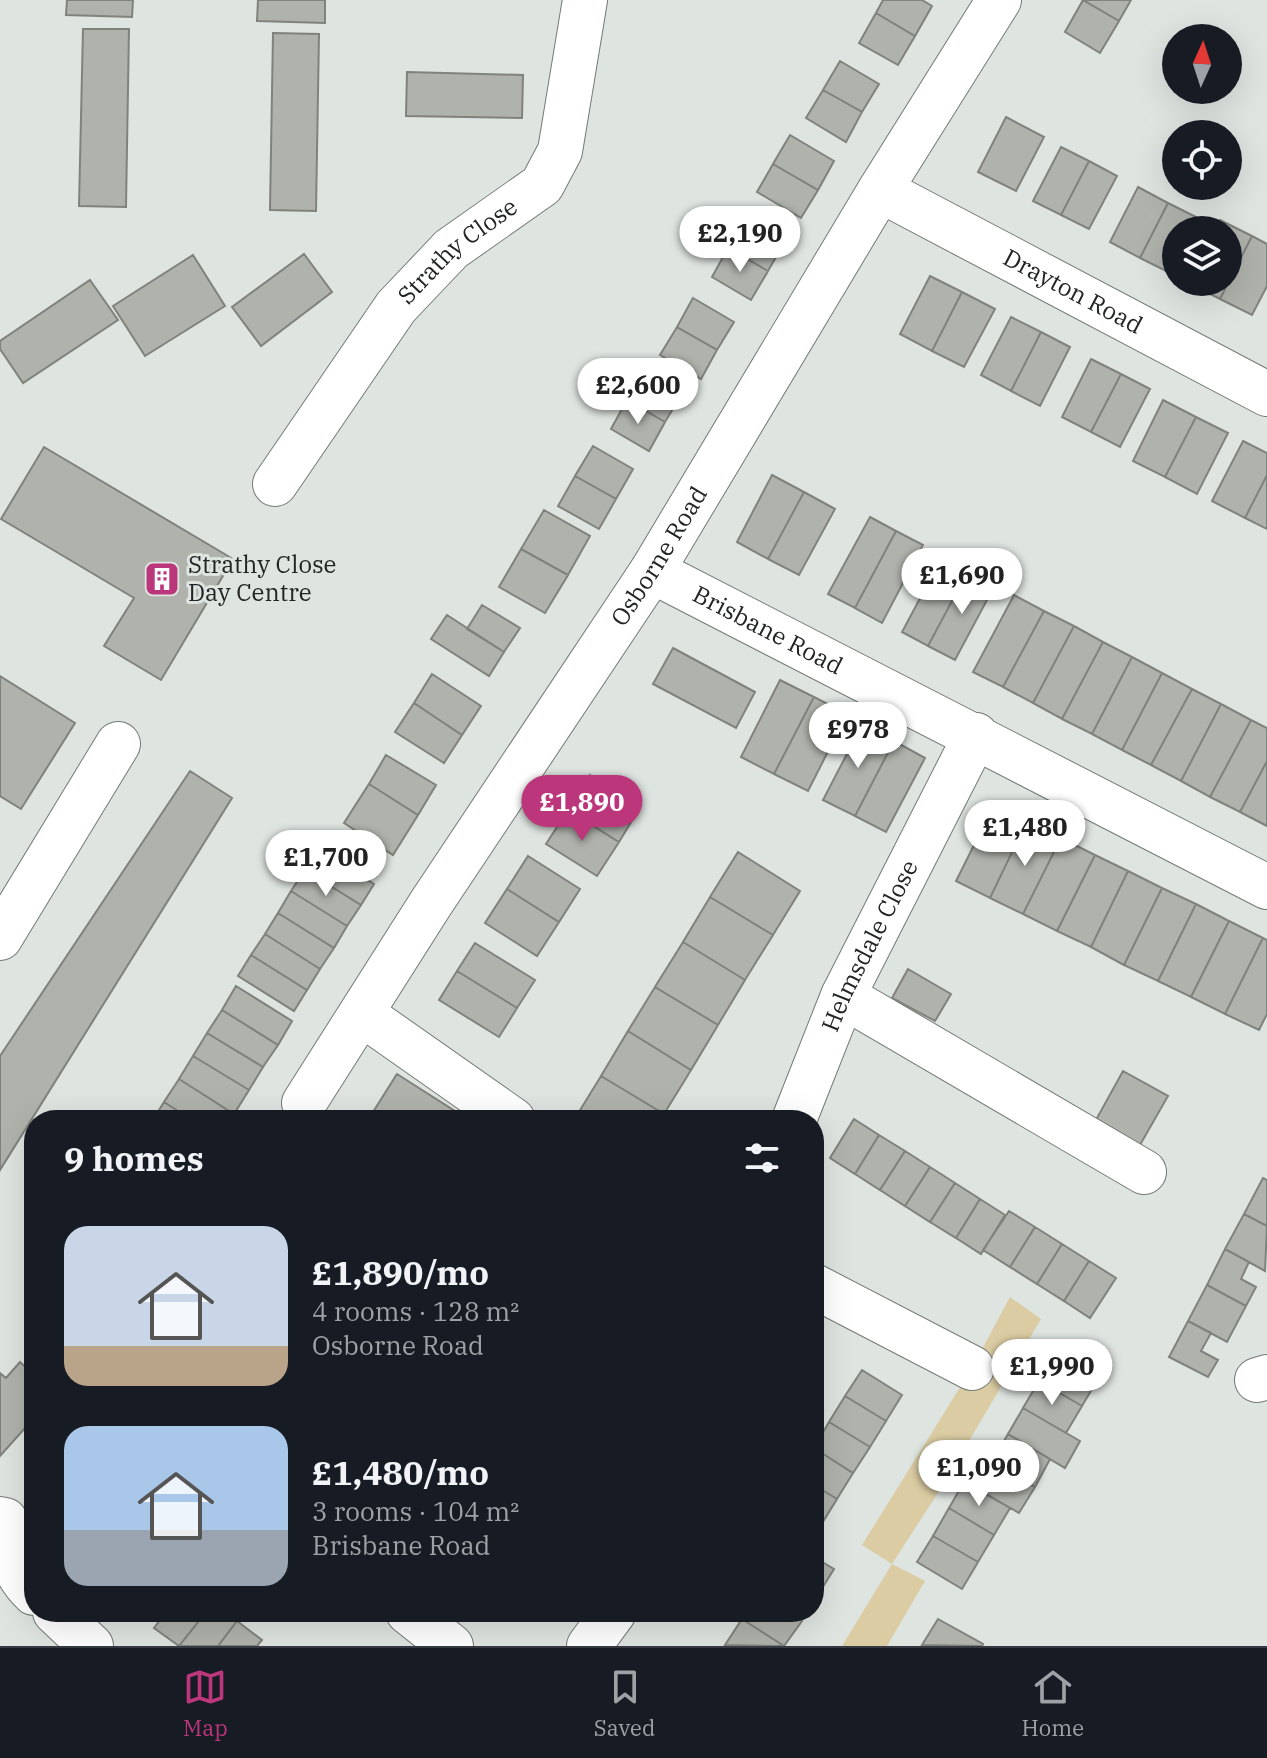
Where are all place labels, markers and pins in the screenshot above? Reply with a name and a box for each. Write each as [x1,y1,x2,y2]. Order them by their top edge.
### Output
pin: £2,190 [675,206,805,274]
pin: £2,600 [573,358,703,426]
place label: Strathy Close Day Centre [188,548,337,608]
pin: £1,690 [897,548,1027,616]
building icon: Strathy Close Day Centre [143,560,181,598]
pin: £978 [811,702,905,770]
pin: £1,890 [517,775,647,843]
pin: £1,480 [960,800,1090,868]
pin: £1,700 [261,830,391,898]
pin: £1,990 [987,1339,1117,1407]
pin: £1,090 [914,1440,1044,1508]

